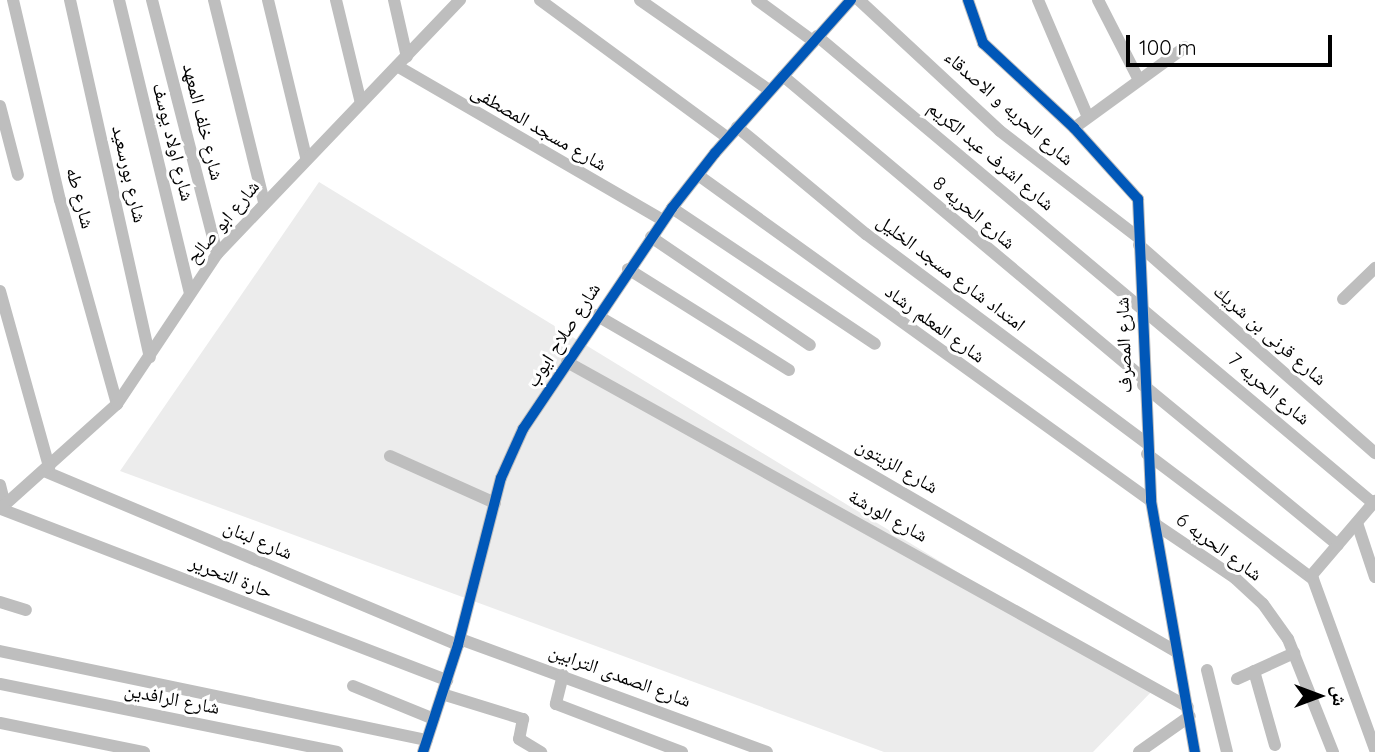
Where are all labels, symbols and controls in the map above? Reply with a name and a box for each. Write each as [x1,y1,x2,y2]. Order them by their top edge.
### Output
scale bar [1130,21,1336,65]
text: 100 m [1139,34,1197,60]
street label: شارع الحريه و الاصدقاء [940,46,1078,170]
street label: شارع خلف المعهد [178,61,228,183]
street label: شارع مسجد المصطفى [467,80,611,176]
street label: شارع اولاد يوسف [147,81,199,203]
street label: شارع اشرف عبد الكريم [923,96,1059,216]
street label: شارع بورسعيد [107,123,151,225]
street label: شارع طه [61,165,99,231]
street label: شارع الحريه 8 [928,172,1020,254]
street label: شارع ابو صالح [182,176,264,268]
street label: امتداد شارع مسجد الخليل [872,210,1030,336]
street label: شارع صلاح ايوب [521,279,605,391]
street label: شارع المعلم رشاد [881,280,989,368]
street label: شارع قرنى بن شريك [1209,280,1331,390]
street label: شارع المصرف [1111,296,1137,394]
street label: شارع الحريه 7 [1223,348,1315,430]
street label: شارع الزيتون [852,433,942,499]
street label: شارع الورشة [844,485,932,547]
street label: شارع الحريه 6 [1172,508,1266,586]
street label: شارع لبنان [220,515,296,565]
street label: حارة التحرير [186,551,276,603]
street label: شارع الصمدى الترابين [546,640,694,712]
north arrow [1284,661,1354,731]
street label: شارع الرافدين [122,679,222,719]
text: ش [1328,686,1352,706]

